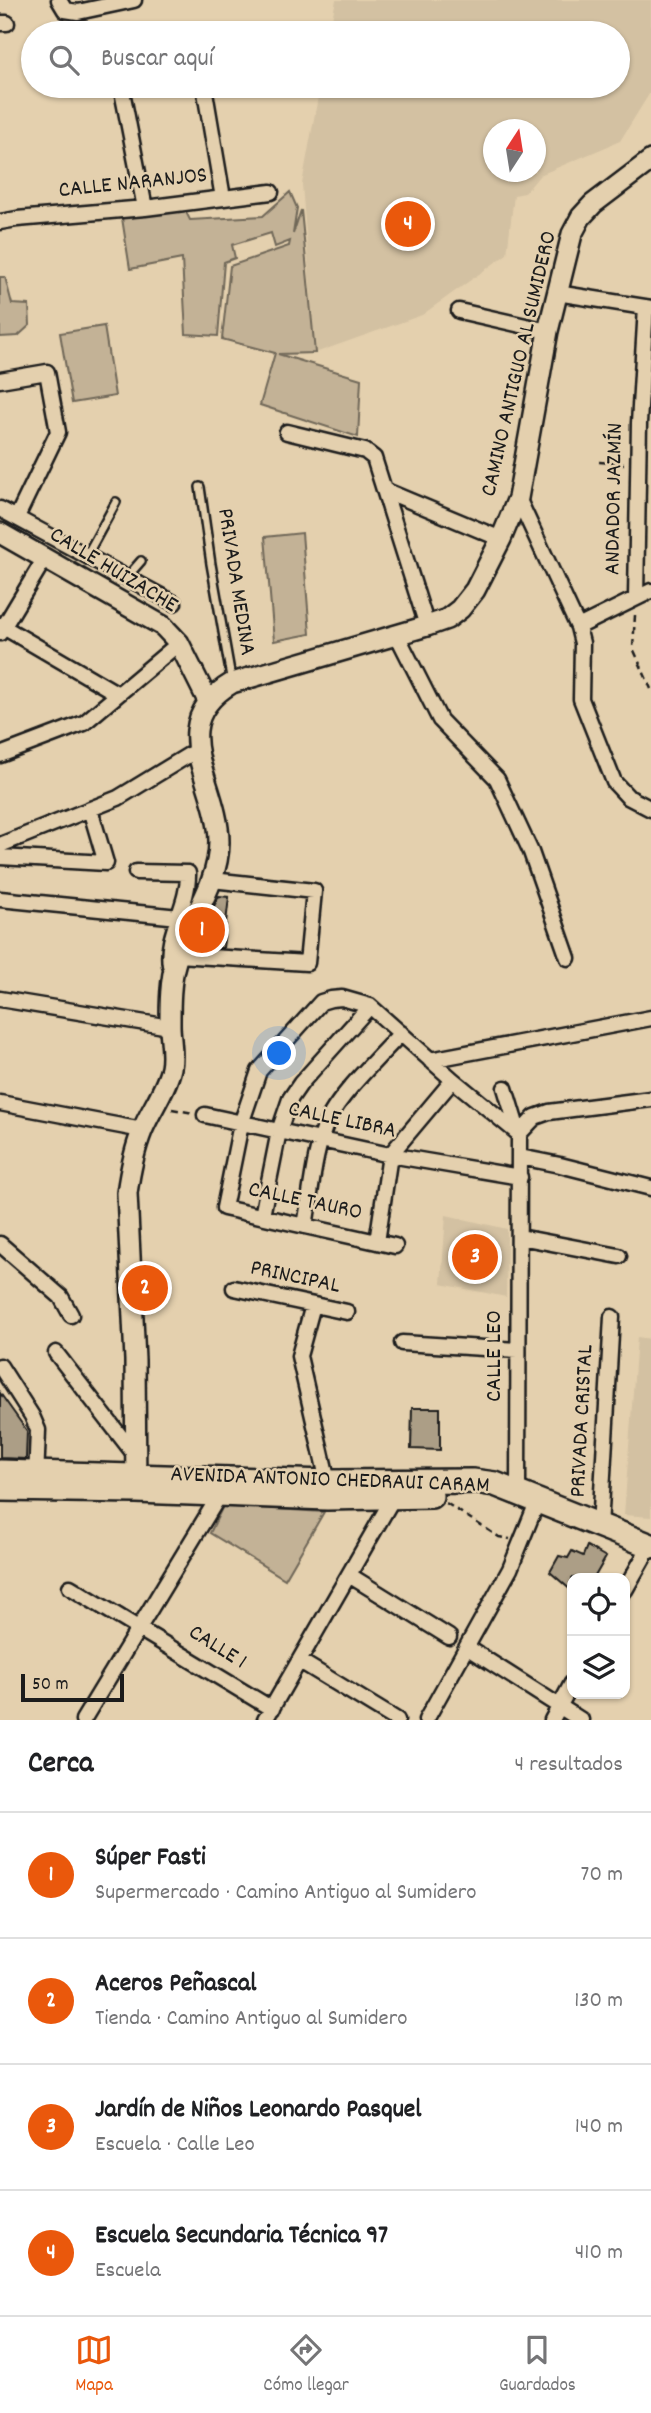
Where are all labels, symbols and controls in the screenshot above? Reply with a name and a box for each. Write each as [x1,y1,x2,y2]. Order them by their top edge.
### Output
search box [21,21,630,98]
icon: search [45,41,83,79]
text: Buscar aquí [101,41,213,78]
north arrow [483,119,546,182]
street label: CALLE NARANJOS [57,160,209,208]
pin: 4 [385,198,431,250]
street label: CAMINO ANTIGUO AL SUMIDERO [473,228,567,500]
street label: ANDADOR JAZMÍN [597,423,633,575]
street label: PRIVADA MEDINA [207,506,263,658]
street label: CALLE HUIZACHE [42,520,184,623]
pin: 1 [179,904,225,956]
your location [262,1036,296,1070]
street label: CALLE LIBRA [285,1093,399,1149]
street label: CALLE TAURO [245,1174,365,1230]
pin: 3 [452,1231,498,1283]
street label: PRINCIPAL [247,1252,344,1304]
pin: 2 [122,1262,168,1314]
street label: CALLE LEO [479,1310,512,1402]
street label: PRIVADA CRISTAL [563,1343,604,1498]
street label: AVENIDA ANTONIO CHEDRAUI CARAM [170,1459,490,1503]
map controls [567,1573,630,1699]
button: locate [567,1573,630,1636]
street label: CALLE 1 [181,1617,253,1679]
button: layers [567,1636,630,1699]
scale bar [21,1671,124,1703]
text: 50 m [32,1672,69,1699]
text: Cerca [28,1744,93,1787]
text: 4 resultados [514,1749,623,1782]
text: Súper Fasti [95,1840,206,1877]
text: 1 [48,1859,54,1892]
text: 70 m [581,1859,623,1892]
text: Supermercado · Camino Antiguo al Sumidero [95,1877,477,1910]
text: Aceros Peñascal [95,1966,256,2003]
text: 2 [46,1985,56,2018]
text: 130 m [574,1985,623,2018]
text: Tienda · Camino Antiguo al Sumidero [95,2003,407,2036]
text: Jardín de Niños Leonardo Pasquel [95,2092,421,2129]
text: 3 [46,2111,56,2144]
text: 140 m [575,2111,623,2144]
text: Escuela · Calle Leo [95,2129,255,2162]
text: Escuela Secundaria Técnica 97 [95,2218,388,2255]
text: 4 [46,2237,56,2270]
text: 410 m [575,2237,623,2270]
text: Escuela [95,2255,161,2288]
tab: Mapa [75,2331,113,2400]
tab: Cómo llegar [263,2331,349,2400]
tab: Guardados [499,2331,576,2400]

